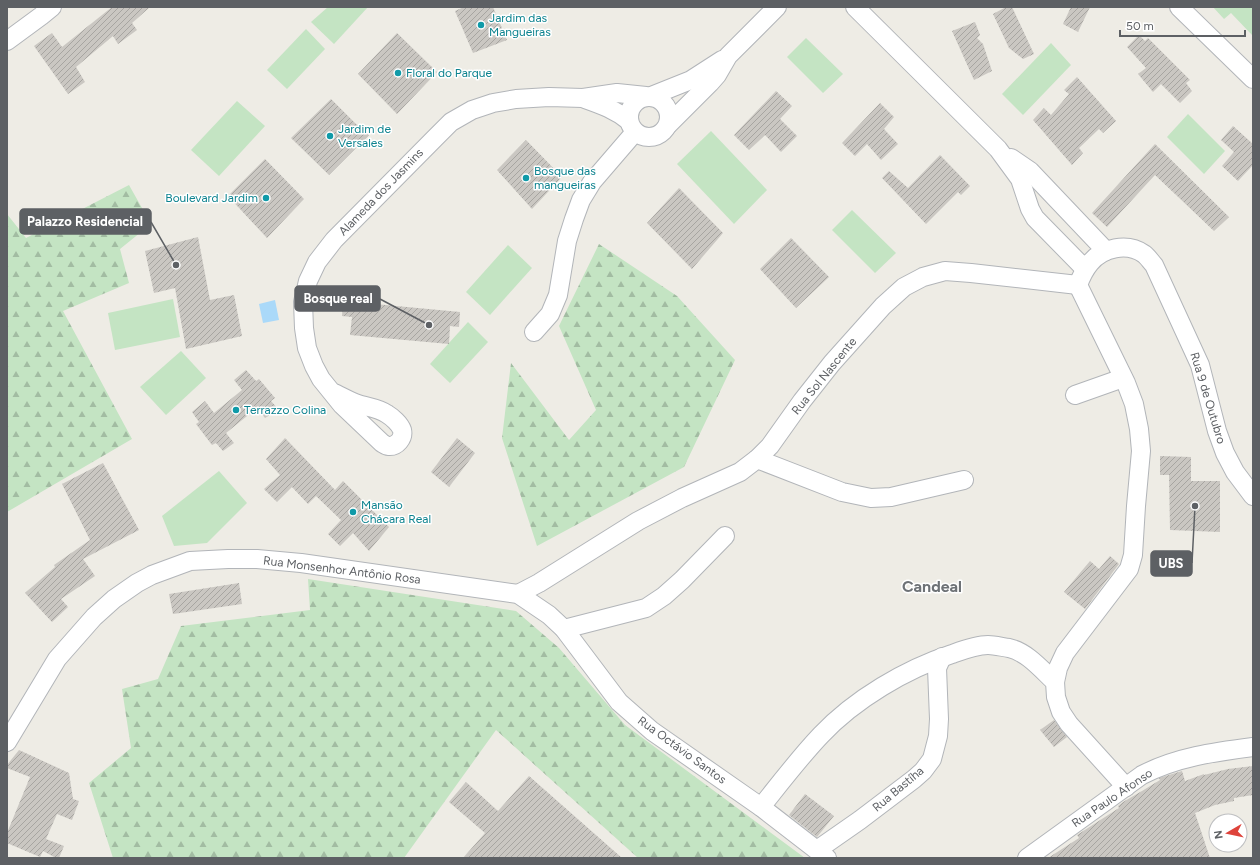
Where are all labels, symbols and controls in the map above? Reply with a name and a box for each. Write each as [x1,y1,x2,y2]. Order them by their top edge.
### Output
place label: Jardim das Mangueiras [489,11,551,39]
scale bar [1120,12,1245,38]
text: 50 m [1126,19,1154,33]
marker: Jardim das Mangueiras [476,20,486,30]
place label: Floral do Parque [406,66,492,80]
marker: Floral do Parque [393,68,403,78]
place label: Jardim de Versales [338,122,391,150]
marker: Jardim de Versales [325,131,335,141]
street label: Alameda dos Jasmins [336,145,426,238]
place label: Bosque das mangueiras [534,164,596,192]
marker: Bosque das mangueiras [521,173,531,183]
place label: Boulevard Jardim [165,191,258,205]
marker: Boulevard Jardim [261,193,271,203]
callout: Palazzo Residencial [20,209,151,234]
text: Palazzo Residencial [27,214,143,229]
callout: Bosque real [295,286,380,311]
text: Bosque real [303,291,373,306]
street label: Rua Sol Nascente [789,334,860,417]
street label: Rua 9 de Outubro [1187,351,1229,445]
place label: Terrazzo Colina [244,403,326,417]
marker: Terrazzo Colina [231,405,241,415]
place label: Mansão Chácara Real [361,498,431,526]
marker: Mansão Chácara Real [348,507,358,517]
callout: UBS [1151,551,1192,576]
street label: Rua Monsenhor Antônio Rosa [262,553,422,587]
text: UBS [1159,556,1184,571]
district label: Candeal [902,577,962,596]
street label: Rua Octávio Santos [635,713,729,787]
street label: Rua Bastíha [870,764,926,814]
street label: Rua Paulo Afonso [1069,766,1155,830]
north arrow [1208,813,1248,853]
text: N [1212,829,1226,840]

